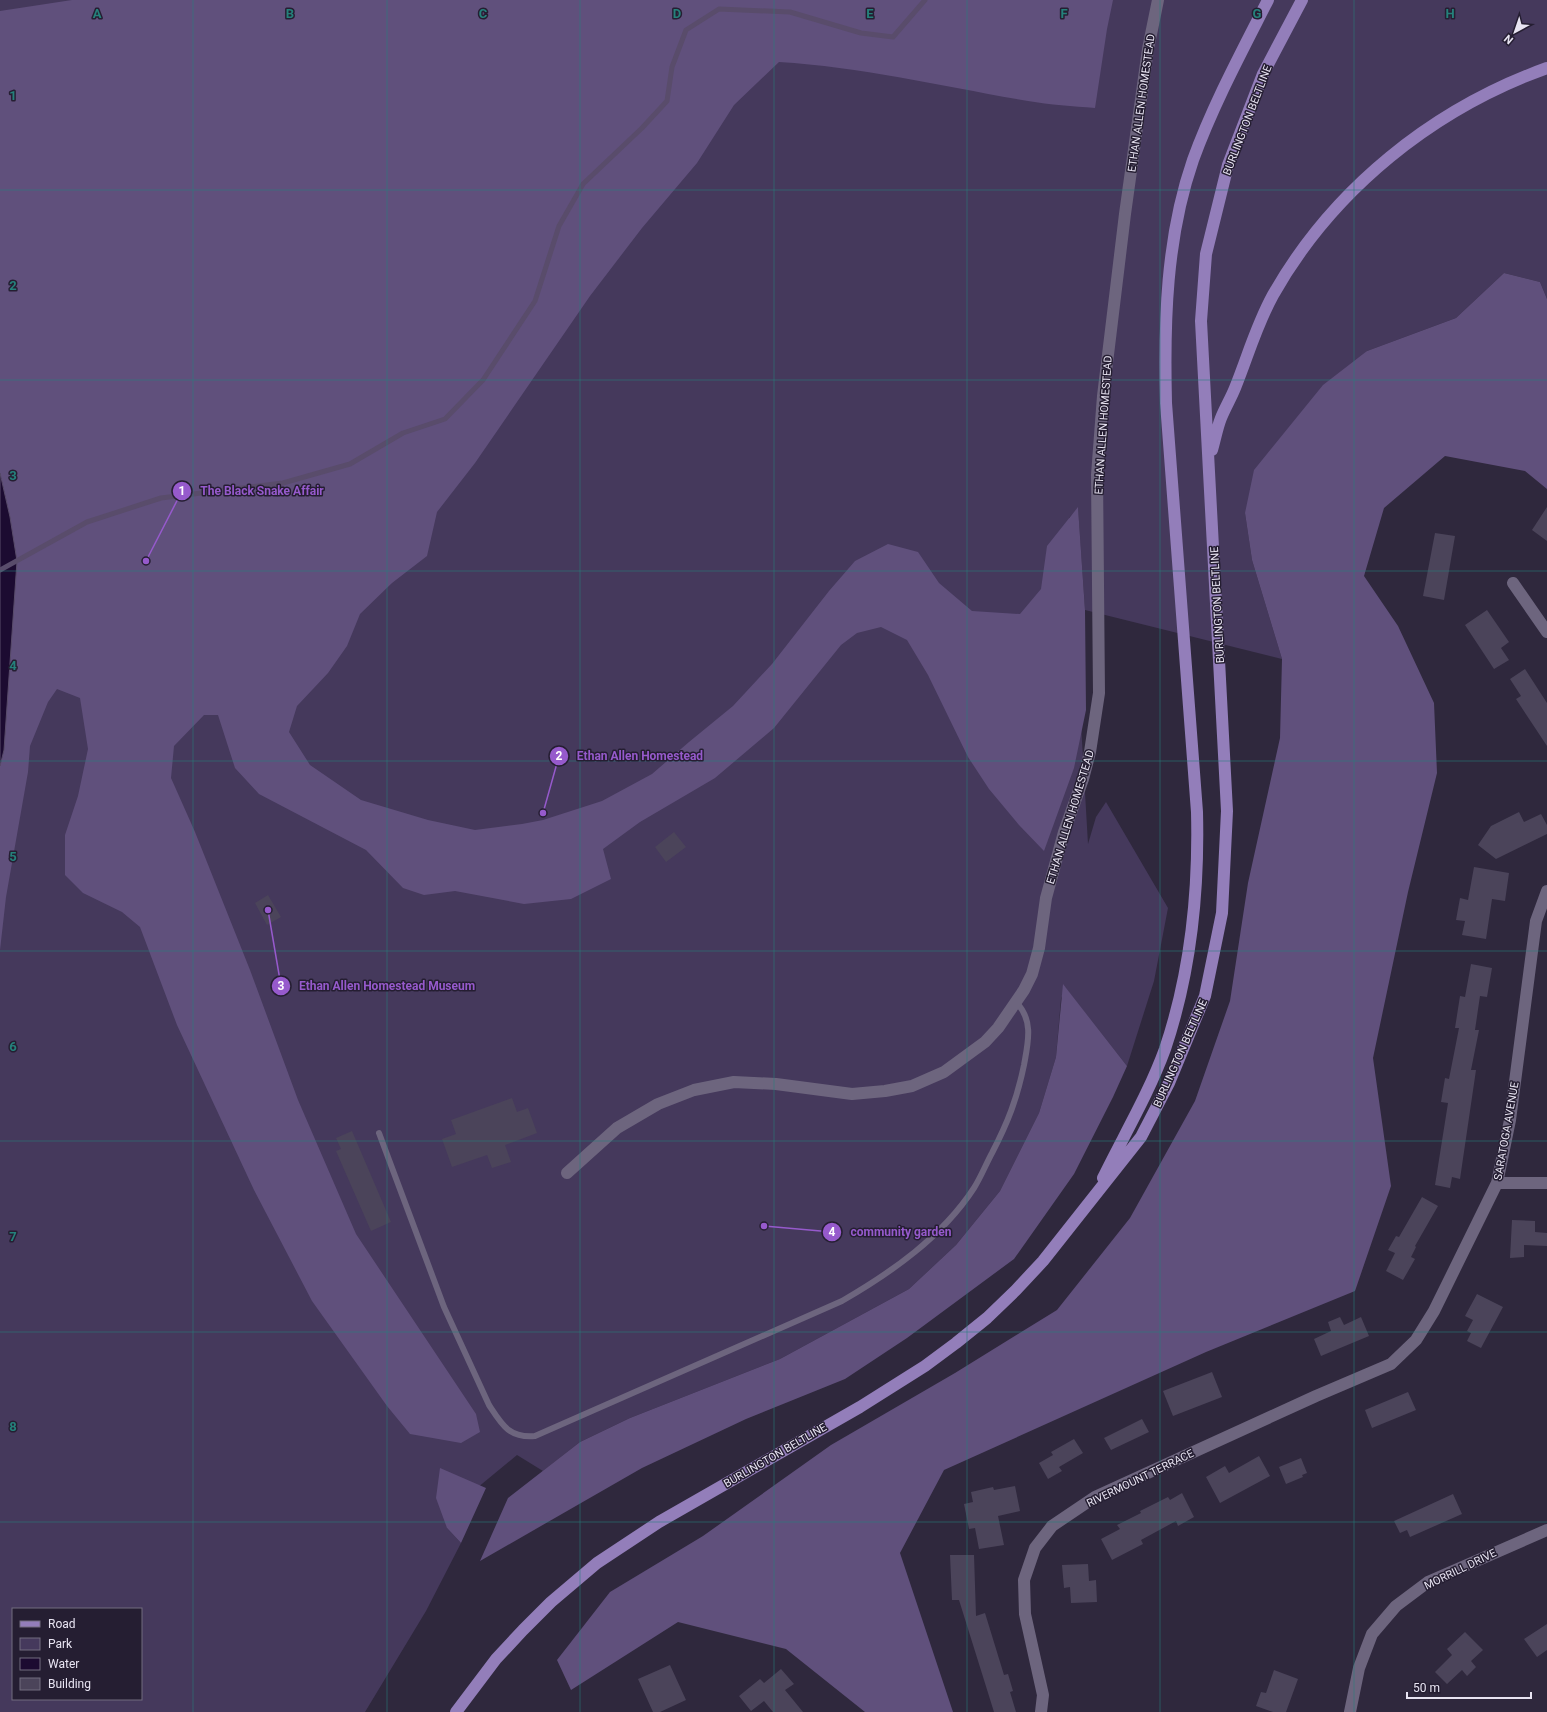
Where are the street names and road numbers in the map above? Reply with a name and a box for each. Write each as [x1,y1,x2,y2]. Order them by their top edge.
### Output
street label: ETHAN ALLEN HOMESTEAD [1125,33,1158,173]
street label: BURLINGTON BELTLINE [1220,63,1274,177]
street label: ETHAN ALLEN HOMESTEAD [1092,355,1115,495]
street label: BURLINGTON BELTLINE [1208,546,1227,664]
street label: ETHAN ALLEN HOMESTEAD [1044,749,1097,886]
street label: BURLINGTON BELTLINE [1151,997,1210,1109]
street label: SARATOGA AVENUE [1491,1081,1522,1181]
street label: BURLINGTON BELTLINE [721,1421,829,1490]
street label: RIVERMOUNT TERRACE [1085,1447,1196,1510]
street label: MORRILL DRIVE [1422,1546,1498,1593]

